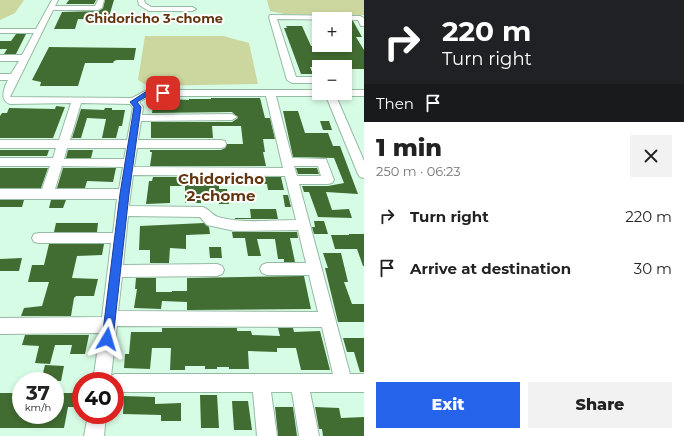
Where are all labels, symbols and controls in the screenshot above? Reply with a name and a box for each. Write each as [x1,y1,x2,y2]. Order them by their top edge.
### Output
district label: Chidoricho 3-chome [85,10,223,26]
map controls [312,12,352,100]
button: + [312,12,352,52]
text: 220 m [442,14,531,48]
icon: right [376,16,428,68]
text: Turn right [442,48,532,70]
button: − [312,60,352,100]
pin [146,76,180,110]
icon: arrive [152,82,174,104]
icon: arrive [422,92,444,114]
text: Then [376,94,414,113]
text: 1 min [376,133,442,162]
button: close [630,135,672,177]
text: 250 m · 06:23 [376,163,461,179]
district label: Chidoricho 2-chome [178,169,264,205]
icon: right [376,205,398,227]
text: Turn right [410,207,489,226]
text: 220 m [625,207,672,226]
icon: arrive [376,257,398,279]
text: Arrive at destination [410,259,571,278]
text: 30 m [634,259,672,278]
position arrow [86,318,128,360]
speed limit sign: 40 [72,372,124,424]
text: 37 [26,381,50,405]
button: Exit [376,382,520,428]
button: Share [528,382,672,428]
text: km/h [25,401,51,414]

